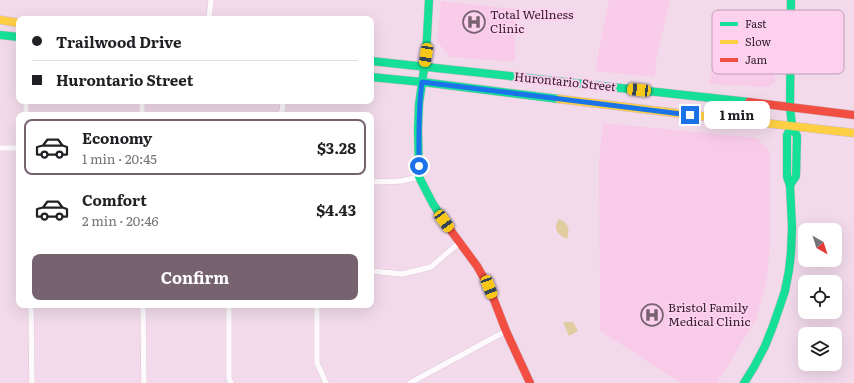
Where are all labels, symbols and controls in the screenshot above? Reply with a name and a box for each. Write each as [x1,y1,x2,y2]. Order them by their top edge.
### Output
place label: Total Wellness Clinic [490,5,574,37]
hospital icon: Total Wellness Clinic [461,9,487,35]
legend [712,10,844,74]
text: Fast [745,15,767,31]
text: Trailwood Drive [56,30,182,53]
text: Slow [745,33,771,49]
car [418,42,434,68]
text: Jam [745,51,768,67]
street label: Hurontario Street [513,67,617,95]
text: Hurontario Street [56,68,193,91]
car [626,83,652,97]
callout: 1 min [704,101,770,129]
text: 1 min [720,105,754,124]
route end [681,106,699,124]
text: Economy [82,126,152,149]
icon: car [34,129,70,165]
text: $3.28 [317,136,356,159]
text: 1 min · 20:45 [82,149,157,168]
route start [410,157,428,175]
text: Comfort [82,188,147,211]
icon: car [34,191,70,227]
text: $4.43 [316,198,356,221]
car [432,208,456,234]
text: 2 min · 20:46 [82,211,159,230]
north arrow [798,223,842,267]
map controls [798,223,842,371]
button: Confirm [32,254,358,300]
car [479,274,499,300]
button: locate [798,275,842,319]
place label: Bristol Family Medical Clinic [668,298,750,330]
hospital icon: Bristol Family Medical Clinic [639,302,665,328]
button: layers [798,327,842,371]

